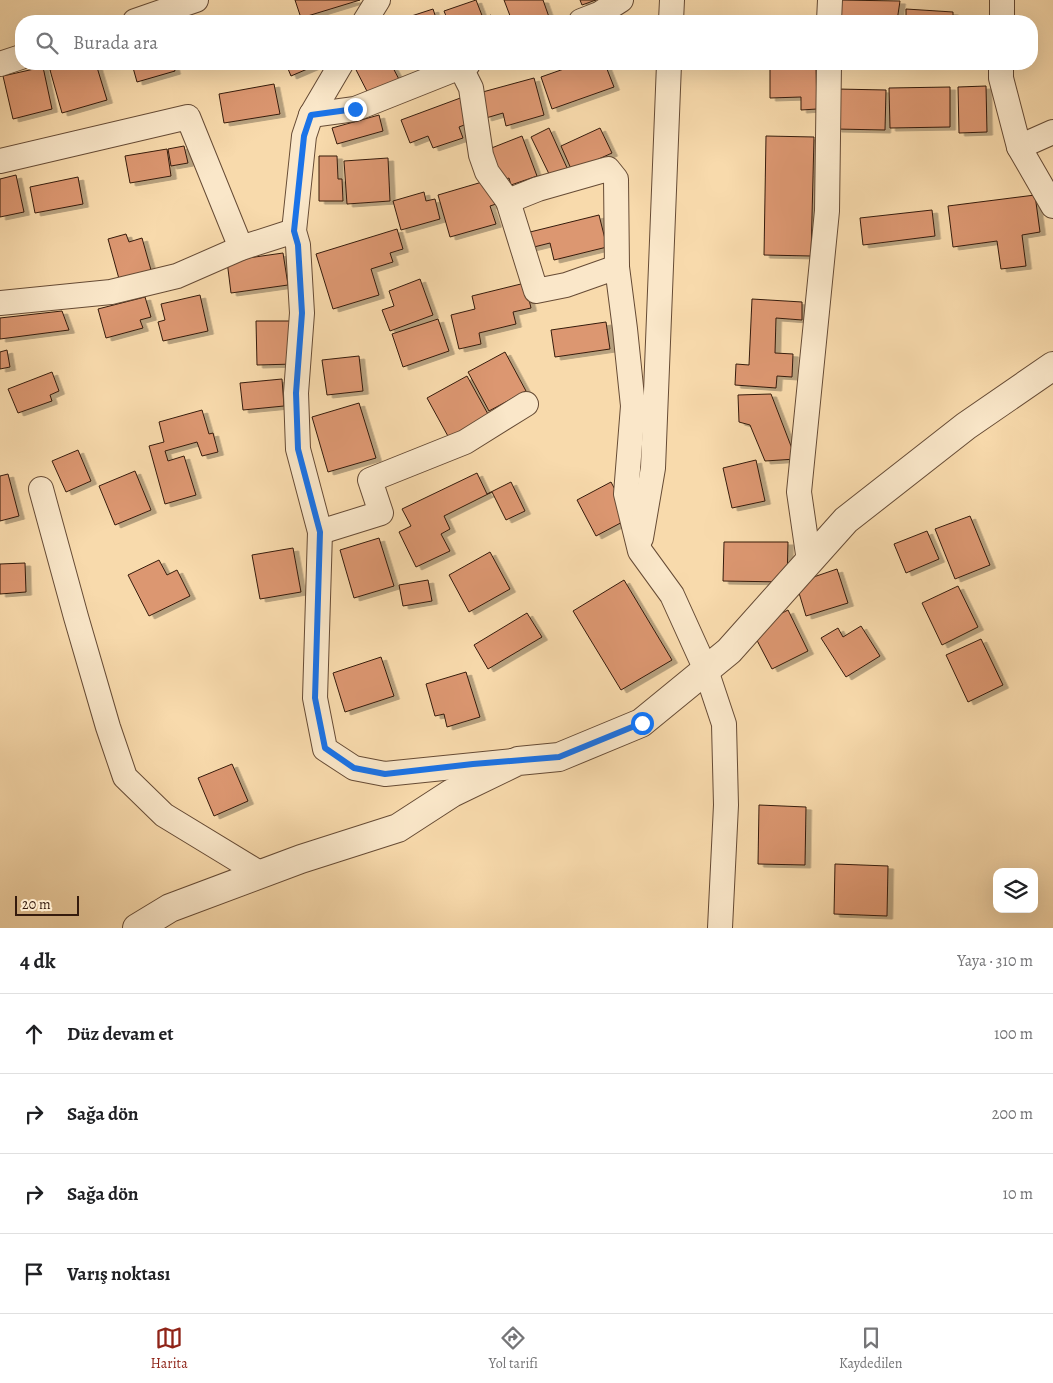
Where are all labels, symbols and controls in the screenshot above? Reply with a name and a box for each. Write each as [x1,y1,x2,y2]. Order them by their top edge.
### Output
search box [15,15,1038,70]
icon: search [33,29,61,57]
text: Burada ara [73,30,158,56]
route end [344,98,367,121]
route start [631,712,654,735]
map controls [993,868,1038,913]
button: layers [993,868,1038,913]
scale bar [15,893,79,916]
text: 20 m [22,895,51,914]
text: 4 dk [20,947,56,975]
text: Yaya · 310 m [957,950,1033,972]
icon: ahead [20,1020,48,1048]
text: Düz devam et [67,1021,174,1047]
text: 100 m [994,1023,1033,1045]
icon: right [20,1100,48,1128]
text: Sağa dön [67,1101,139,1127]
text: 200 m [992,1103,1033,1125]
icon: right [20,1180,48,1208]
text: Sağa dön [67,1181,139,1207]
text: 10 m [1003,1183,1033,1205]
icon: arrive [20,1260,48,1288]
text: Varış noktası [67,1261,170,1287]
tab: Harita [151,1324,188,1373]
tab: Yol tarifi [489,1324,538,1373]
tab: Kaydedilen [839,1324,902,1373]

